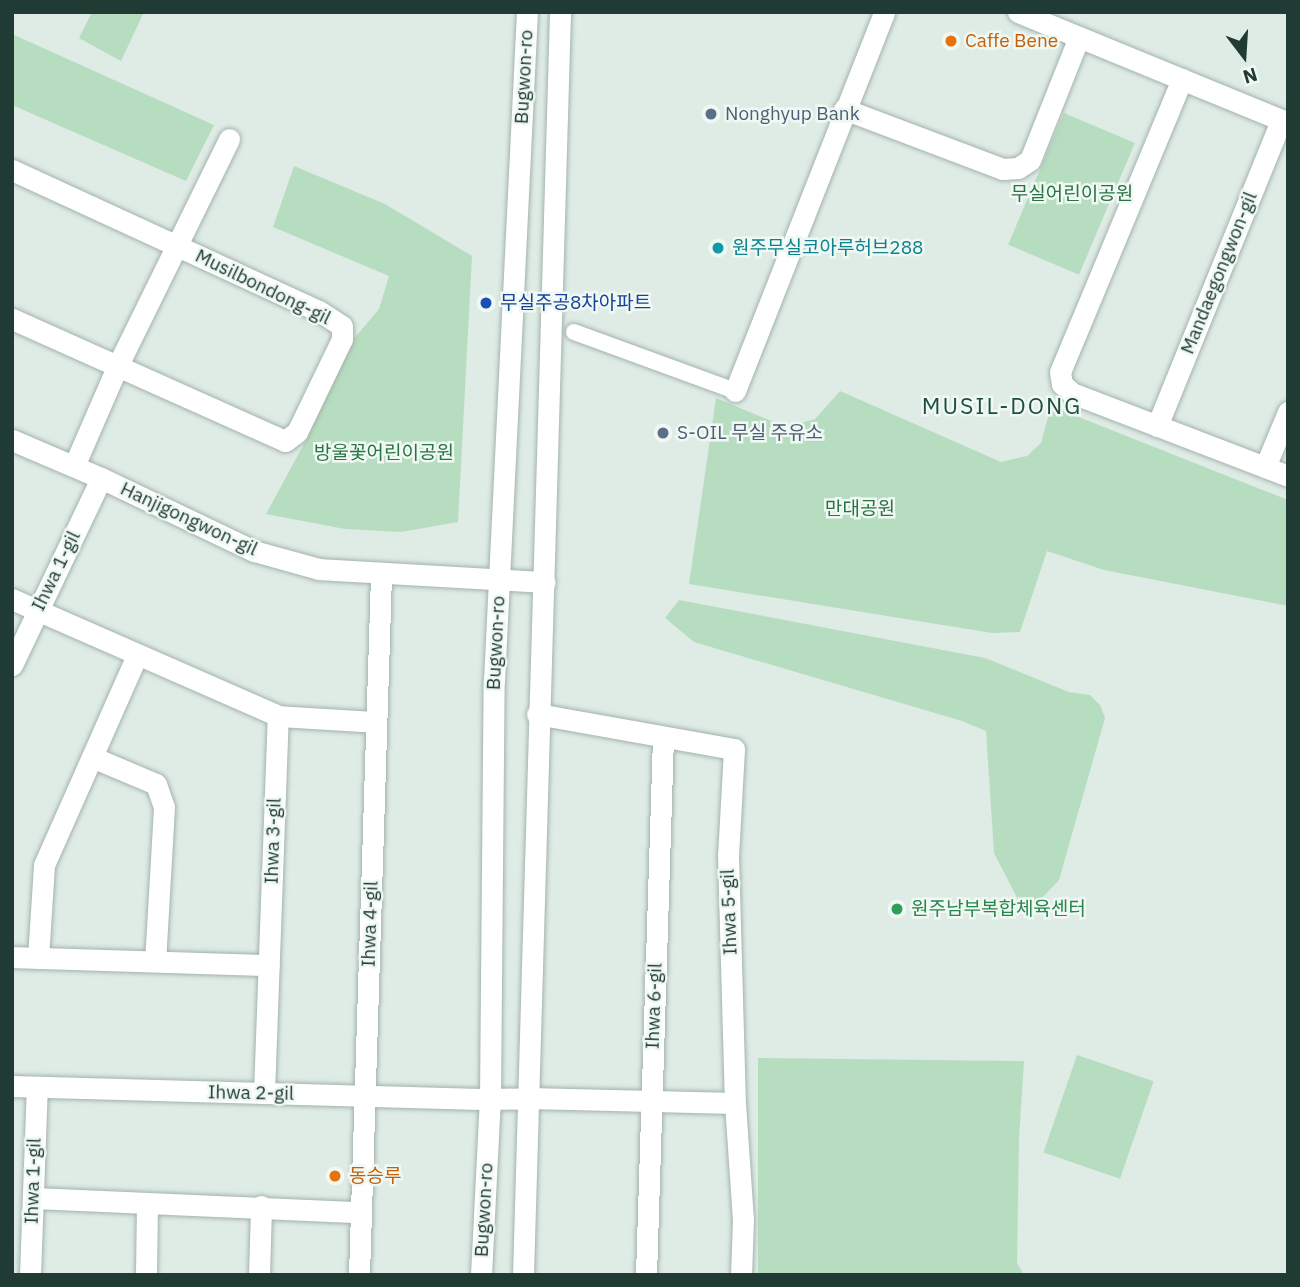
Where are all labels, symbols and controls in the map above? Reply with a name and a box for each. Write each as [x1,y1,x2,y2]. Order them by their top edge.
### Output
north arrow [1209,21,1279,91]
street label: Bugwon-ro [510,29,538,125]
place label: Caffe Bene [965,30,1058,52]
marker: Caffe Bene [943,33,959,49]
text: N [1240,63,1260,90]
place label: Nonghyup Bank [725,103,860,125]
marker: Nonghyup Bank [703,106,719,122]
park label: 무실어린이공원 [1011,183,1133,205]
street label: Mandaegongwon-gil [1176,189,1262,357]
place label: 원주무실코아루허브288 [732,237,924,259]
marker: 원주무실코아루허브288 [710,240,726,256]
street label: Musilbondong-gil [192,244,334,330]
place label: 무실주공8차아파트 [500,292,651,314]
marker: 무실주공8차아파트 [478,295,494,311]
district label: MUSIL-DONG [923,391,1081,419]
place label: S-OIL 무실 주유소 [677,422,823,444]
marker: S-OIL 무실 주유소 [655,425,671,441]
park label: 방울꽃어린이공원 [314,442,454,464]
street label: Hanjigongwon-gil [117,477,261,561]
park label: 만대공원 [825,498,895,520]
street label: Ihwa 1-gil [27,527,85,615]
street label: Bugwon-ro [482,595,510,691]
street label: Ihwa 3-gil [260,797,286,885]
street label: Ihwa 5-gil [716,868,742,956]
street label: Ihwa 4-gil [357,880,383,968]
place label: 원주남부복합체육센터 [911,898,1086,920]
marker: 원주남부복합체육센터 [889,901,905,917]
street label: Ihwa 6-gil [641,962,667,1050]
street label: Ihwa 2-gil [208,1081,294,1105]
street label: Ihwa 1-gil [20,1137,46,1225]
street label: Bugwon-ro [470,1162,498,1258]
place label: 동승루 [349,1165,401,1187]
marker: 동승루 [327,1168,343,1184]

